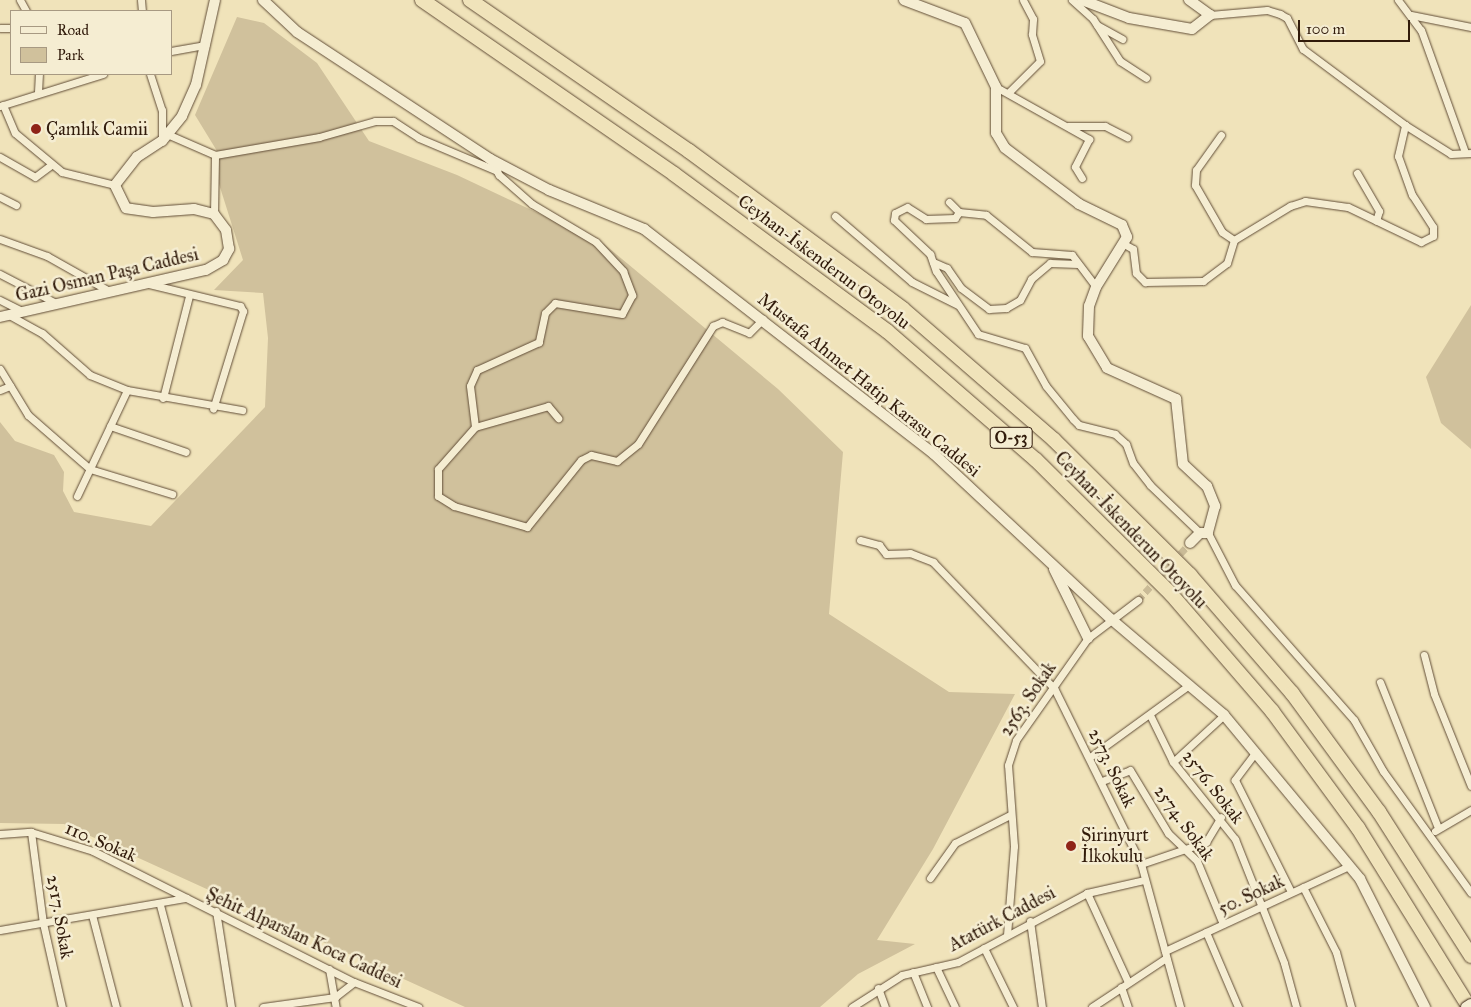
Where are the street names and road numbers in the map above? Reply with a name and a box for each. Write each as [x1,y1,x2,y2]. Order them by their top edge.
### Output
street label: Ceyhan-İskenderun Otoyolu [734,190,914,334]
street label: Gazi Osman Paşa Caddesi [13,243,201,307]
street label: Mustafa Ahmet Hatip Karasu Caddesi [753,288,985,482]
road number: O-53 [988,424,1034,452]
street label: Ceyhan-İskenderun Otoyolu [1050,447,1212,613]
street label: 2563. Sokak [995,658,1061,740]
street label: 2573. Sokak [1084,725,1140,811]
street label: 2576. Sokak [1178,746,1248,828]
street label: 2574. Sokak [1149,781,1219,865]
street label: 110. Sokak [62,817,140,867]
street label: 50. Sokak [1215,870,1287,920]
street label: 2517. Sokak [42,873,78,961]
street label: Atatürk Caddesi [945,882,1059,956]
street label: Şehit Alparslan Koca Caddesi [203,883,405,993]

